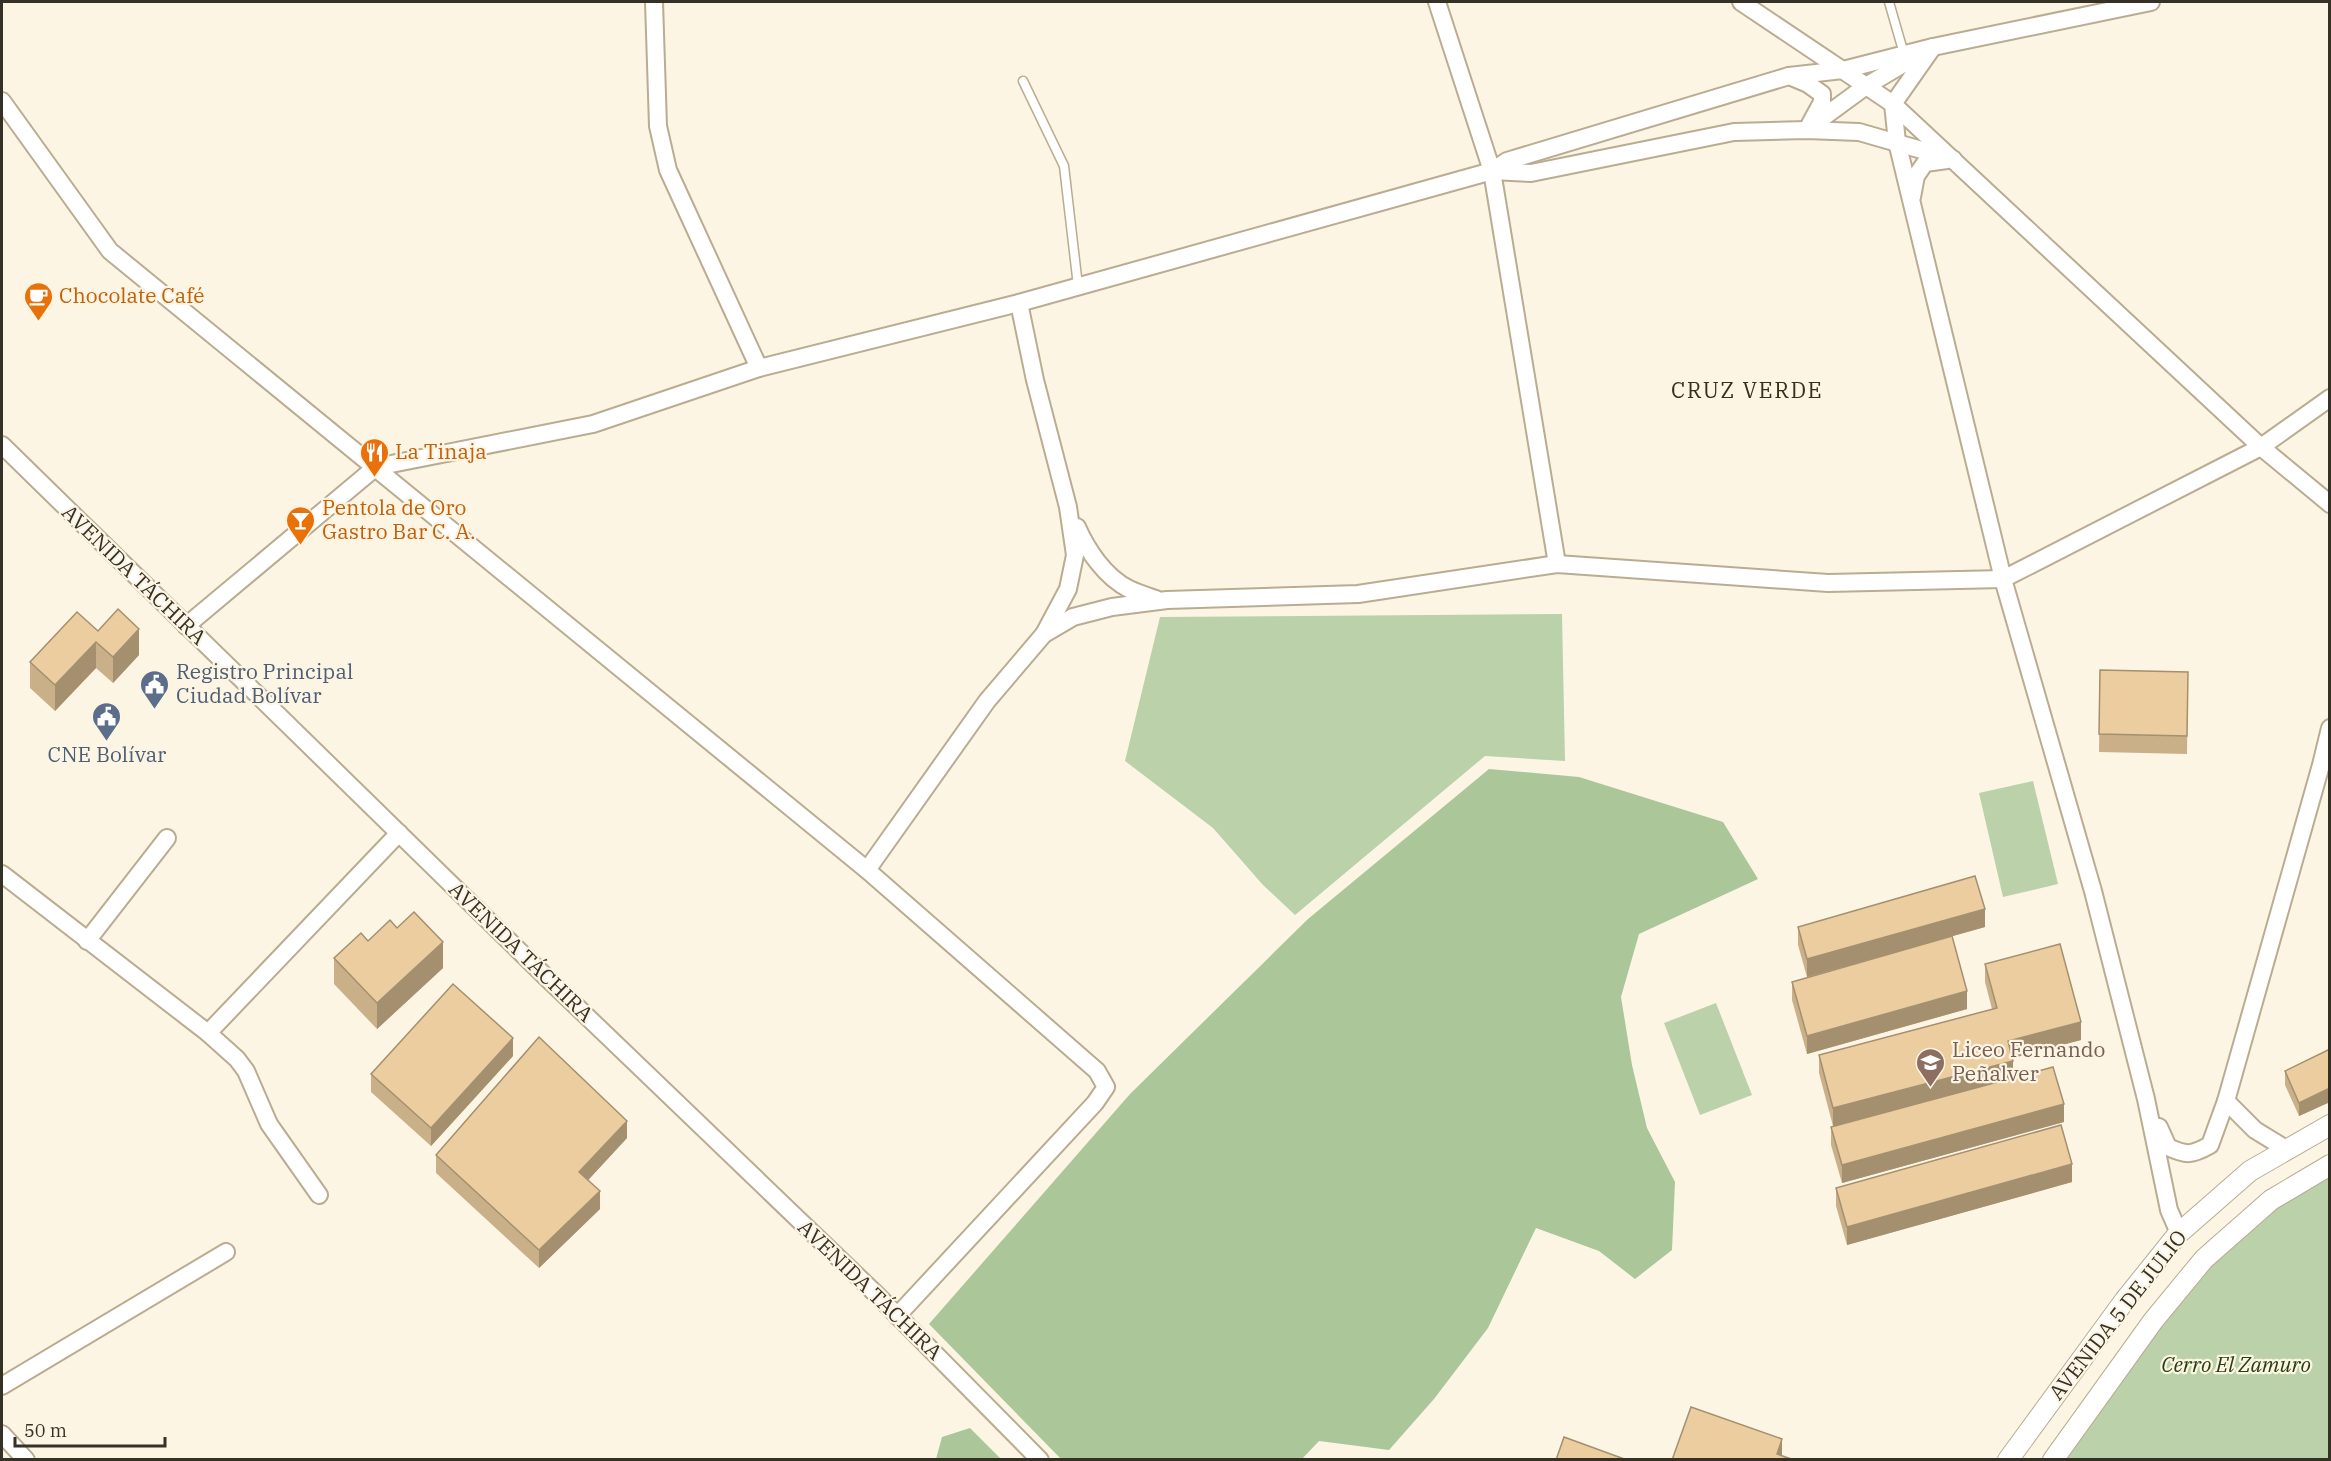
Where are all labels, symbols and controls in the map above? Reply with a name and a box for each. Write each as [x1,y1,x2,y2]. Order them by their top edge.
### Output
cafe icon: Chocolate Café [22,280,54,322]
place label: Chocolate Café [59,281,204,309]
district label: CRUZ VERDE [1671,375,1823,404]
restaurant icon: La Tinaja [358,436,390,478]
place label: La Tinaja [395,437,487,465]
place label: Pentola de Oro Gastro Bar C. A. [322,493,476,545]
street label: AVENIDA TÁCHIRA [56,498,213,651]
bar icon: Pentola de Oro Gastro Bar C. A. [285,504,317,546]
place label: Registro Principal Ciudad Bolívar [176,657,353,709]
public building icon: Registro Principal Ciudad Bolívar [139,668,171,710]
public building icon: CNE Bolívar [91,700,123,742]
place label: CNE Bolívar [48,740,167,768]
street label: AVENIDA TÁCHIRA [443,875,600,1028]
place label: Liceo Fernando Peñalver [1952,1035,2105,1087]
school or university icon: Liceo Fernando Peñalver [1915,1046,1947,1088]
street label: AVENIDA TÁCHIRA [792,1213,949,1366]
street label: AVENIDA 5 DE JULIO [2042,1224,2192,1405]
park label: Cerro El Zamuro [2161,1350,2311,1378]
scale bar [15,1410,165,1448]
text: 50 m [24,1419,67,1442]

